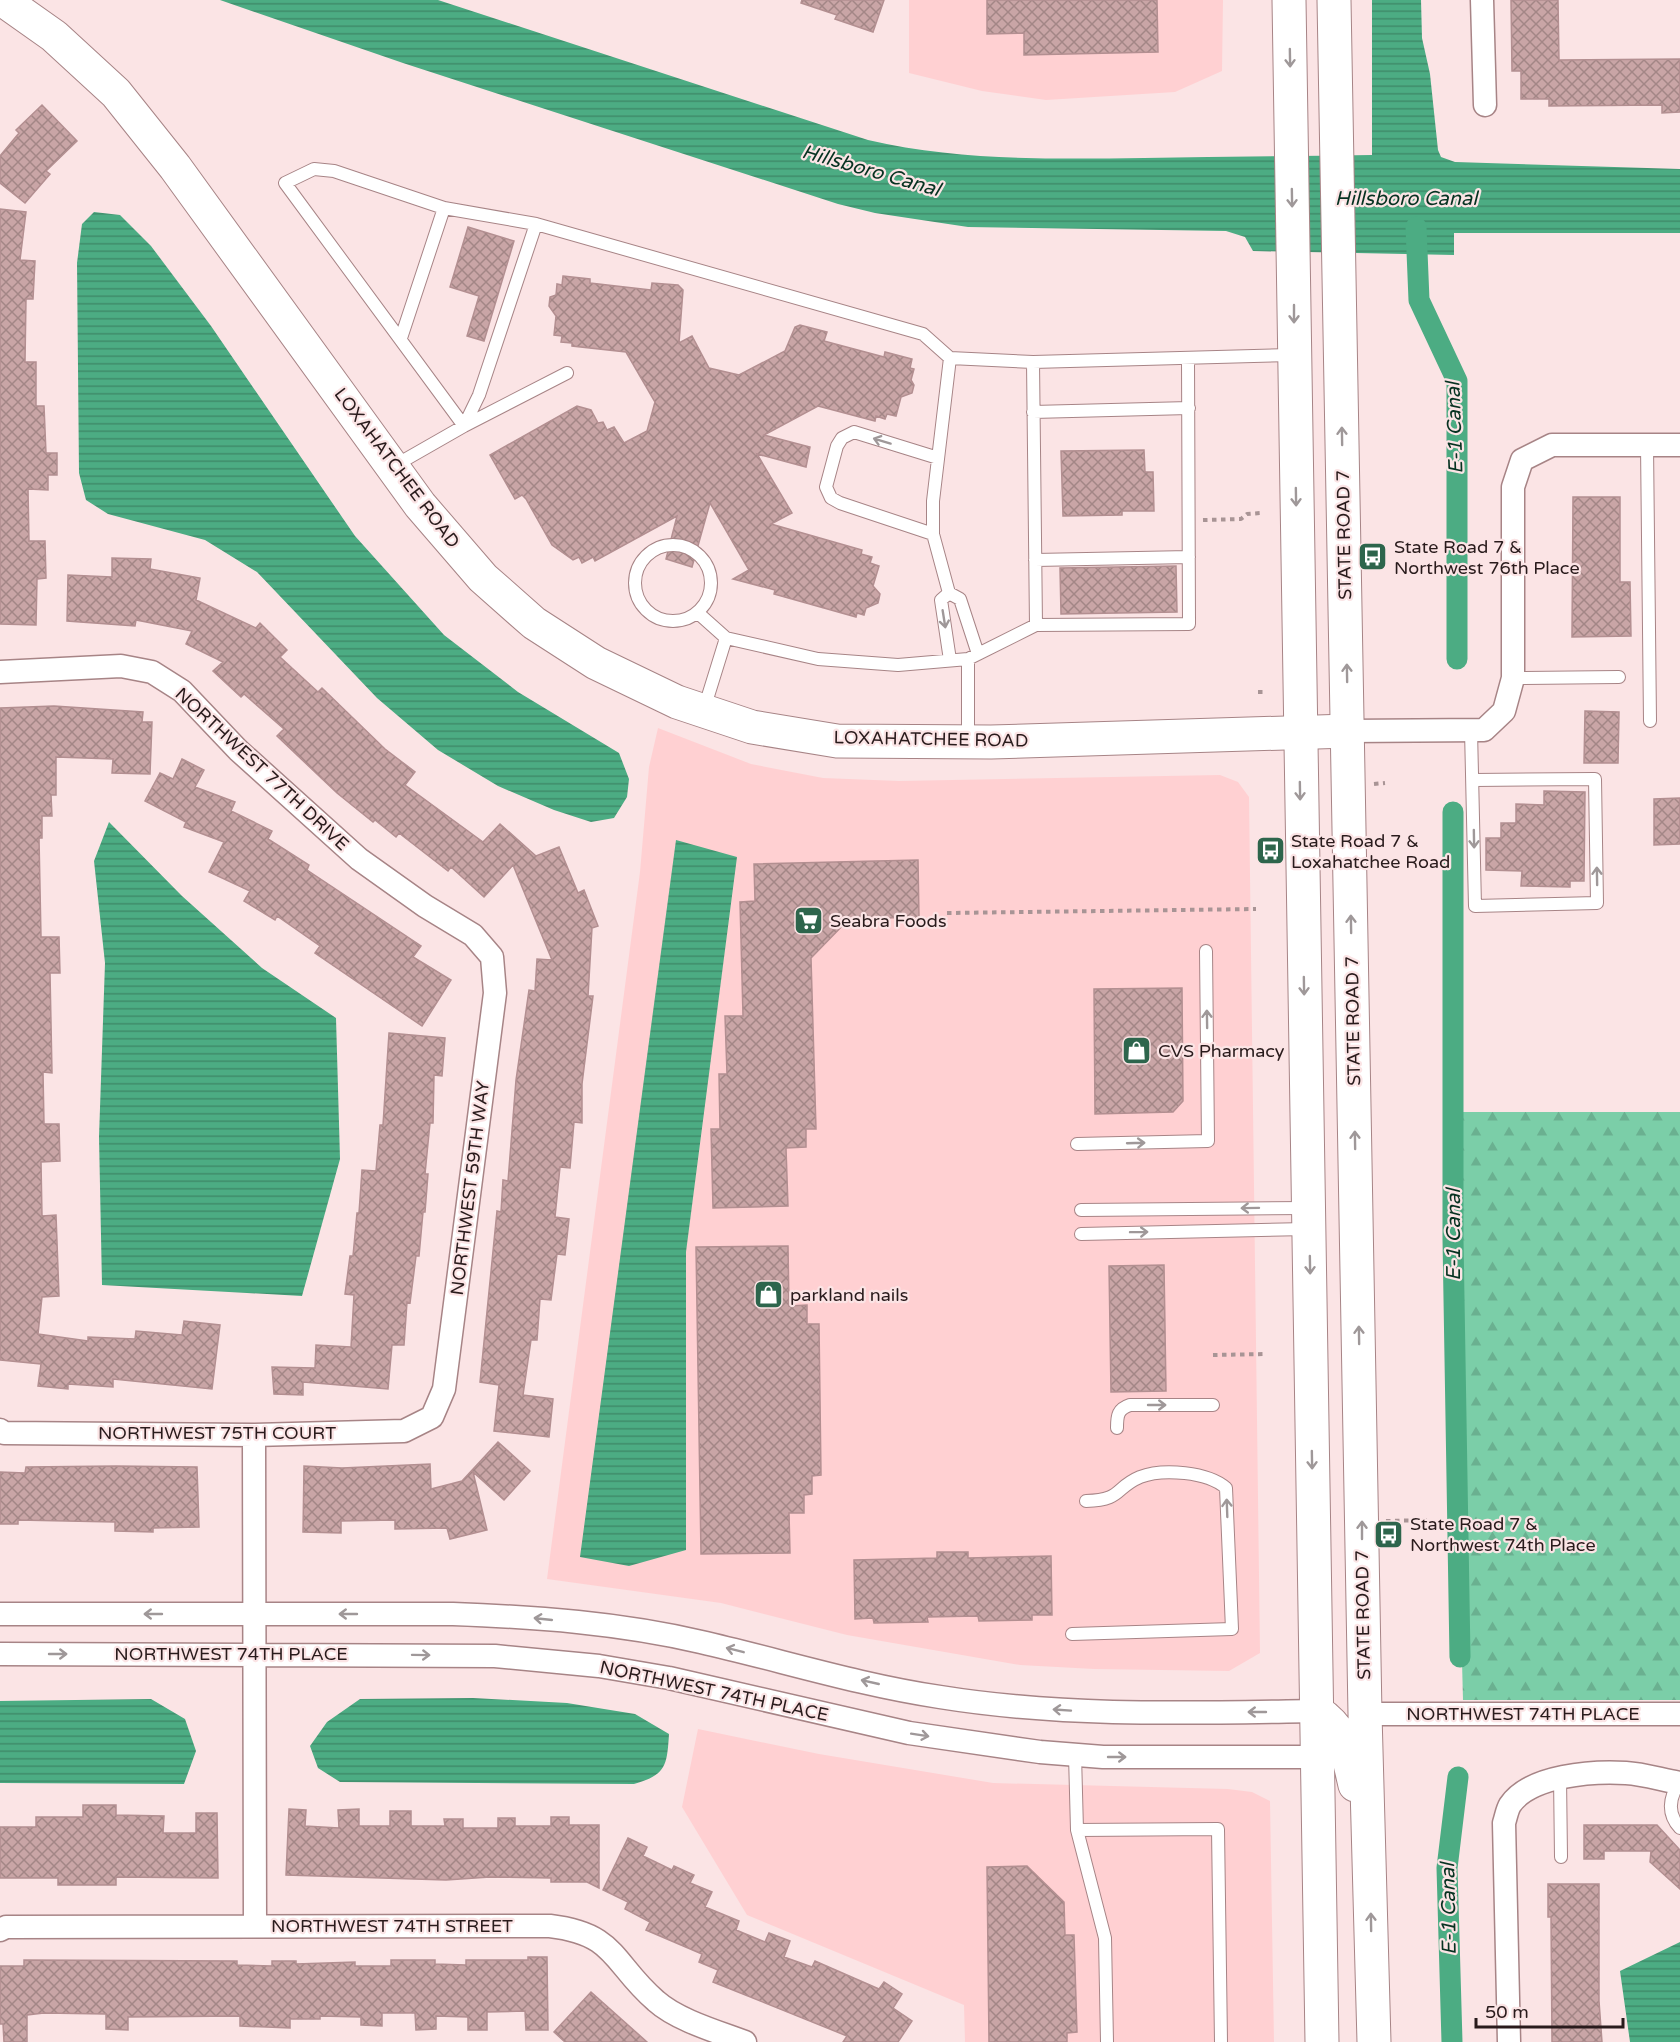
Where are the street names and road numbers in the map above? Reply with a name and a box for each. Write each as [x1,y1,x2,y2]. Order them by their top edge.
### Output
street label: LOXAHATCHEE ROAD [330,384,464,552]
street label: STATE ROAD 7 [1332,470,1356,600]
street label: NORTHWEST 77TH DRIVE [171,683,353,855]
street label: LOXAHATCHEE ROAD [833,726,1029,752]
street label: STATE ROAD 7 [1341,956,1365,1086]
street label: NORTHWEST 59TH WAY [446,1079,494,1297]
street label: NORTHWEST 75TH COURT [98,1422,336,1444]
street label: STATE ROAD 7 [1351,1550,1375,1680]
street label: NORTHWEST 74TH PLACE [114,1643,348,1665]
street label: NORTHWEST 74TH PLACE [598,1656,830,1726]
street label: NORTHWEST 74TH PLACE [1406,1703,1640,1725]
street label: NORTHWEST 74TH STREET [271,1915,513,1937]

